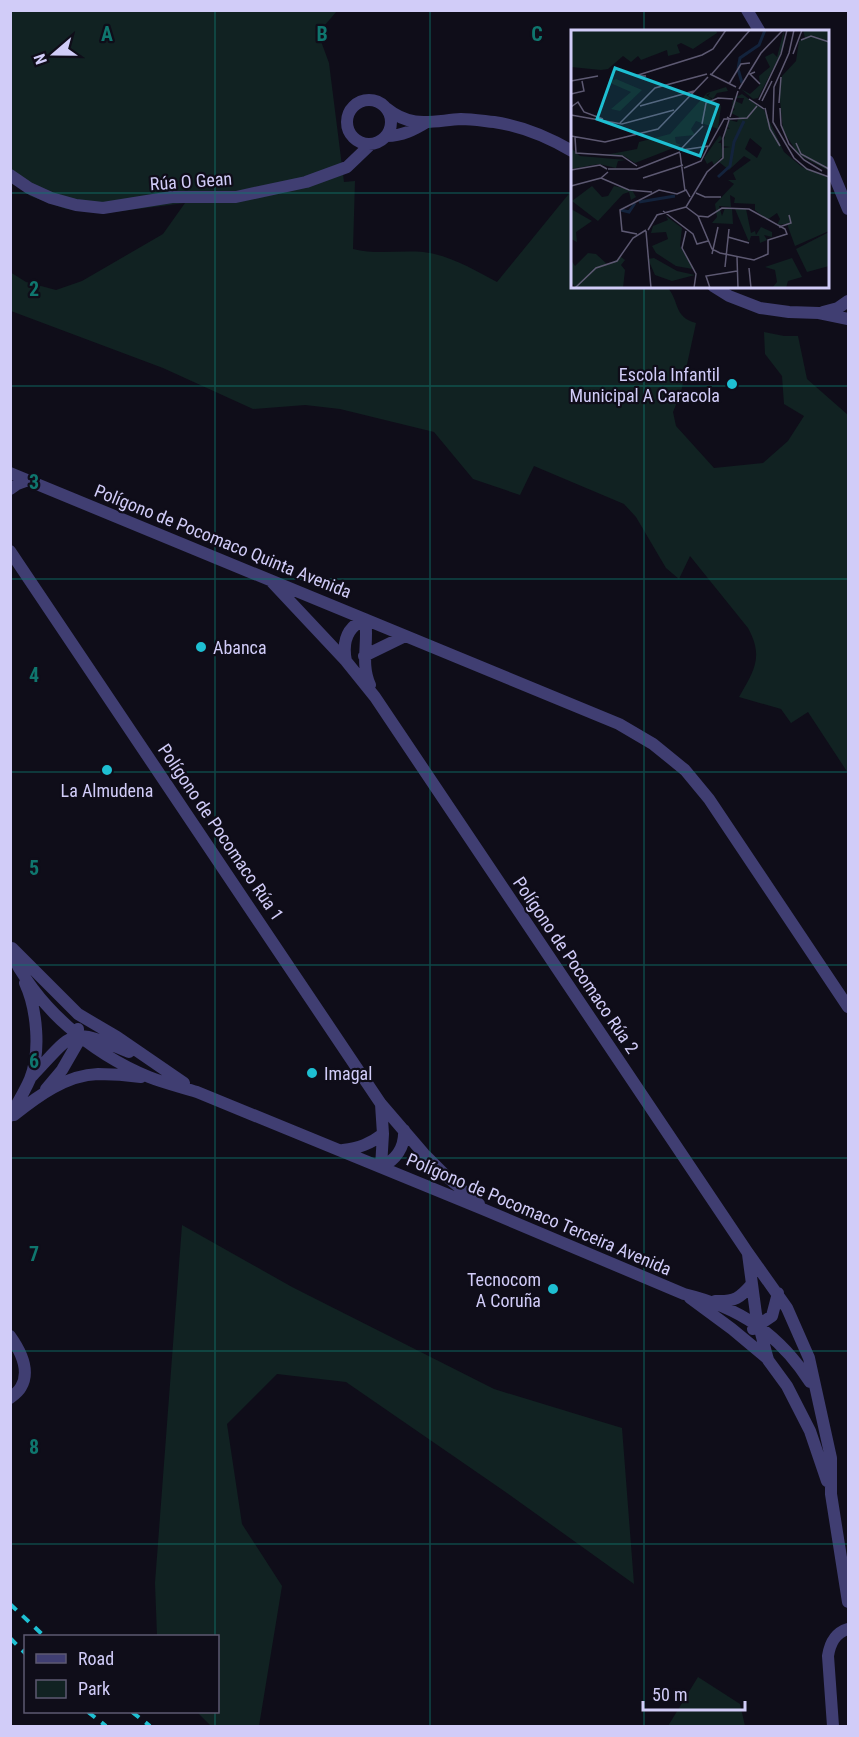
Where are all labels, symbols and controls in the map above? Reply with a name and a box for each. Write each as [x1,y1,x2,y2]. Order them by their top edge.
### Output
text: A [101,22,113,46]
text: B [316,22,328,46]
text: C [531,22,543,46]
north arrow [24,24,84,84]
inset map [571,30,829,288]
text: N [30,51,51,67]
street label: Rúa O Gean [149,168,233,194]
text: 2 [29,277,39,301]
place label: Escola Infantil Municipal A Caracola [569,364,720,406]
marker: Escola Infantil Municipal A Caracola [725,377,739,391]
text: 3 [29,470,39,494]
street label: Polígono de Pocomaco Quinta Avenida [91,480,355,602]
place label: Abanca [213,637,267,658]
marker: Abanca [194,640,208,654]
text: 4 [29,663,39,687]
street label: Polígono de Pocomaco Rúa 1 [154,740,288,924]
marker: La Almudena [100,763,114,777]
place label: La Almudena [61,780,153,801]
text: 5 [29,856,39,880]
street label: Polígono de Pocomaco Rúa 2 [509,873,643,1057]
text: 6 [29,1049,39,1073]
place label: Imagal [324,1063,372,1084]
marker: Imagal [305,1066,319,1080]
street label: Polígono de Pocomaco Terceira Avenida [403,1149,675,1279]
text: 7 [29,1242,39,1266]
place label: Tecnocom A Coruña [467,1269,541,1311]
marker: Tecnocom A Coruña [546,1282,560,1296]
text: 8 [29,1435,39,1459]
legend [24,1635,219,1713]
text: Road [78,1648,114,1669]
scale bar [643,1674,745,1712]
text: Park [78,1678,110,1699]
text: 50 m [652,1684,687,1705]

